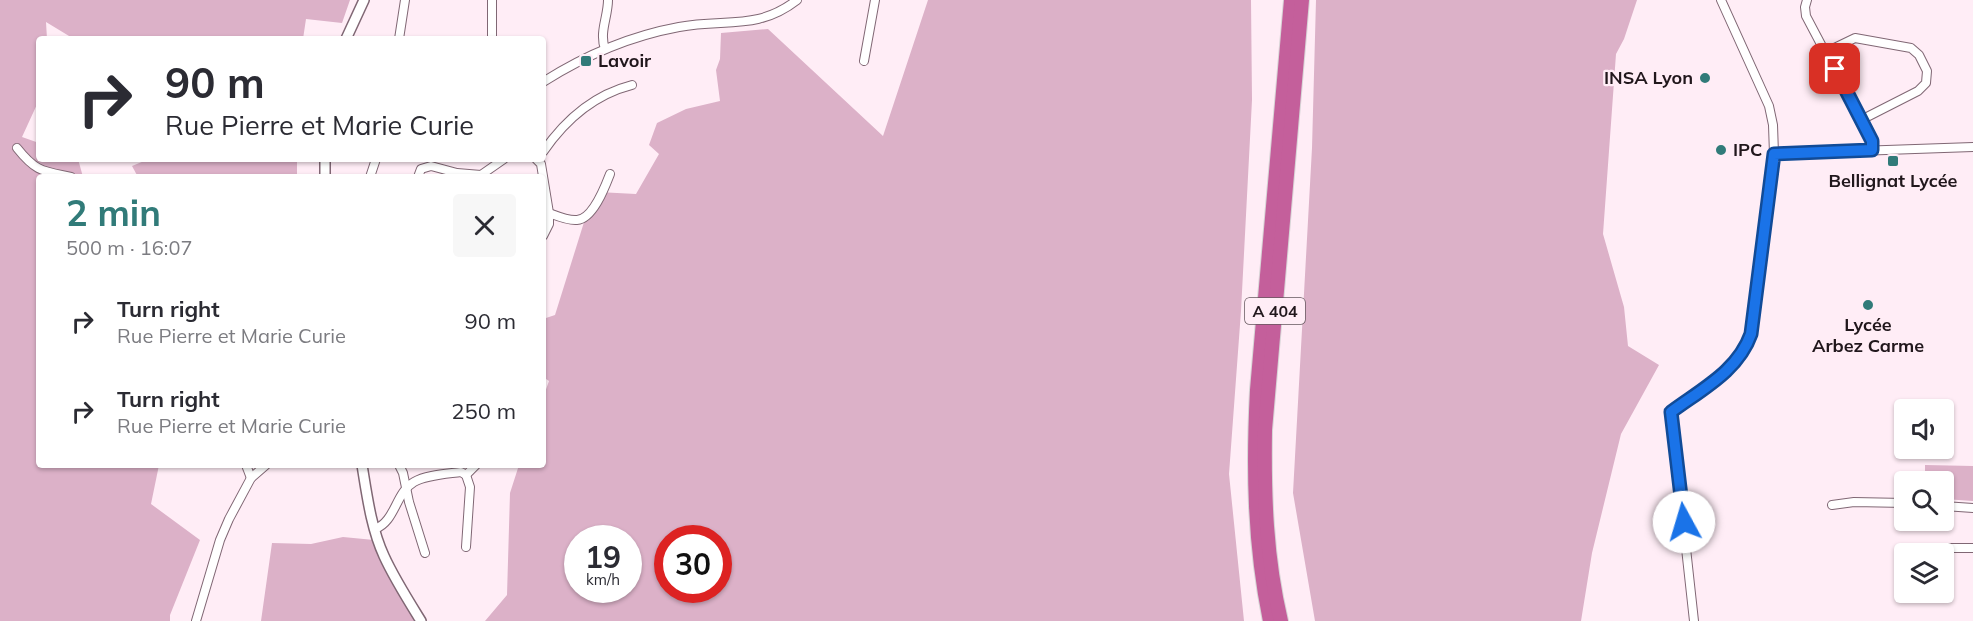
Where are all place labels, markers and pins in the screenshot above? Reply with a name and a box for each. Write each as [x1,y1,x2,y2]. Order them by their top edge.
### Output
pin [1809,43,1860,94]
place label: Lavoir [598,49,652,72]
marker: Lavoir [579,54,593,68]
place label: INSA Lyon [1604,66,1693,89]
marker: INSA Lyon [1698,71,1712,85]
place label: IPC [1733,138,1762,161]
marker: IPC [1714,143,1728,157]
marker: Bellignat Lycée [1886,154,1900,168]
place label: Bellignat Lycée [1829,169,1958,192]
marker: Lycée Arbez Carme [1861,298,1875,312]
place label: Lycée Arbez Carme [1812,313,1924,357]

